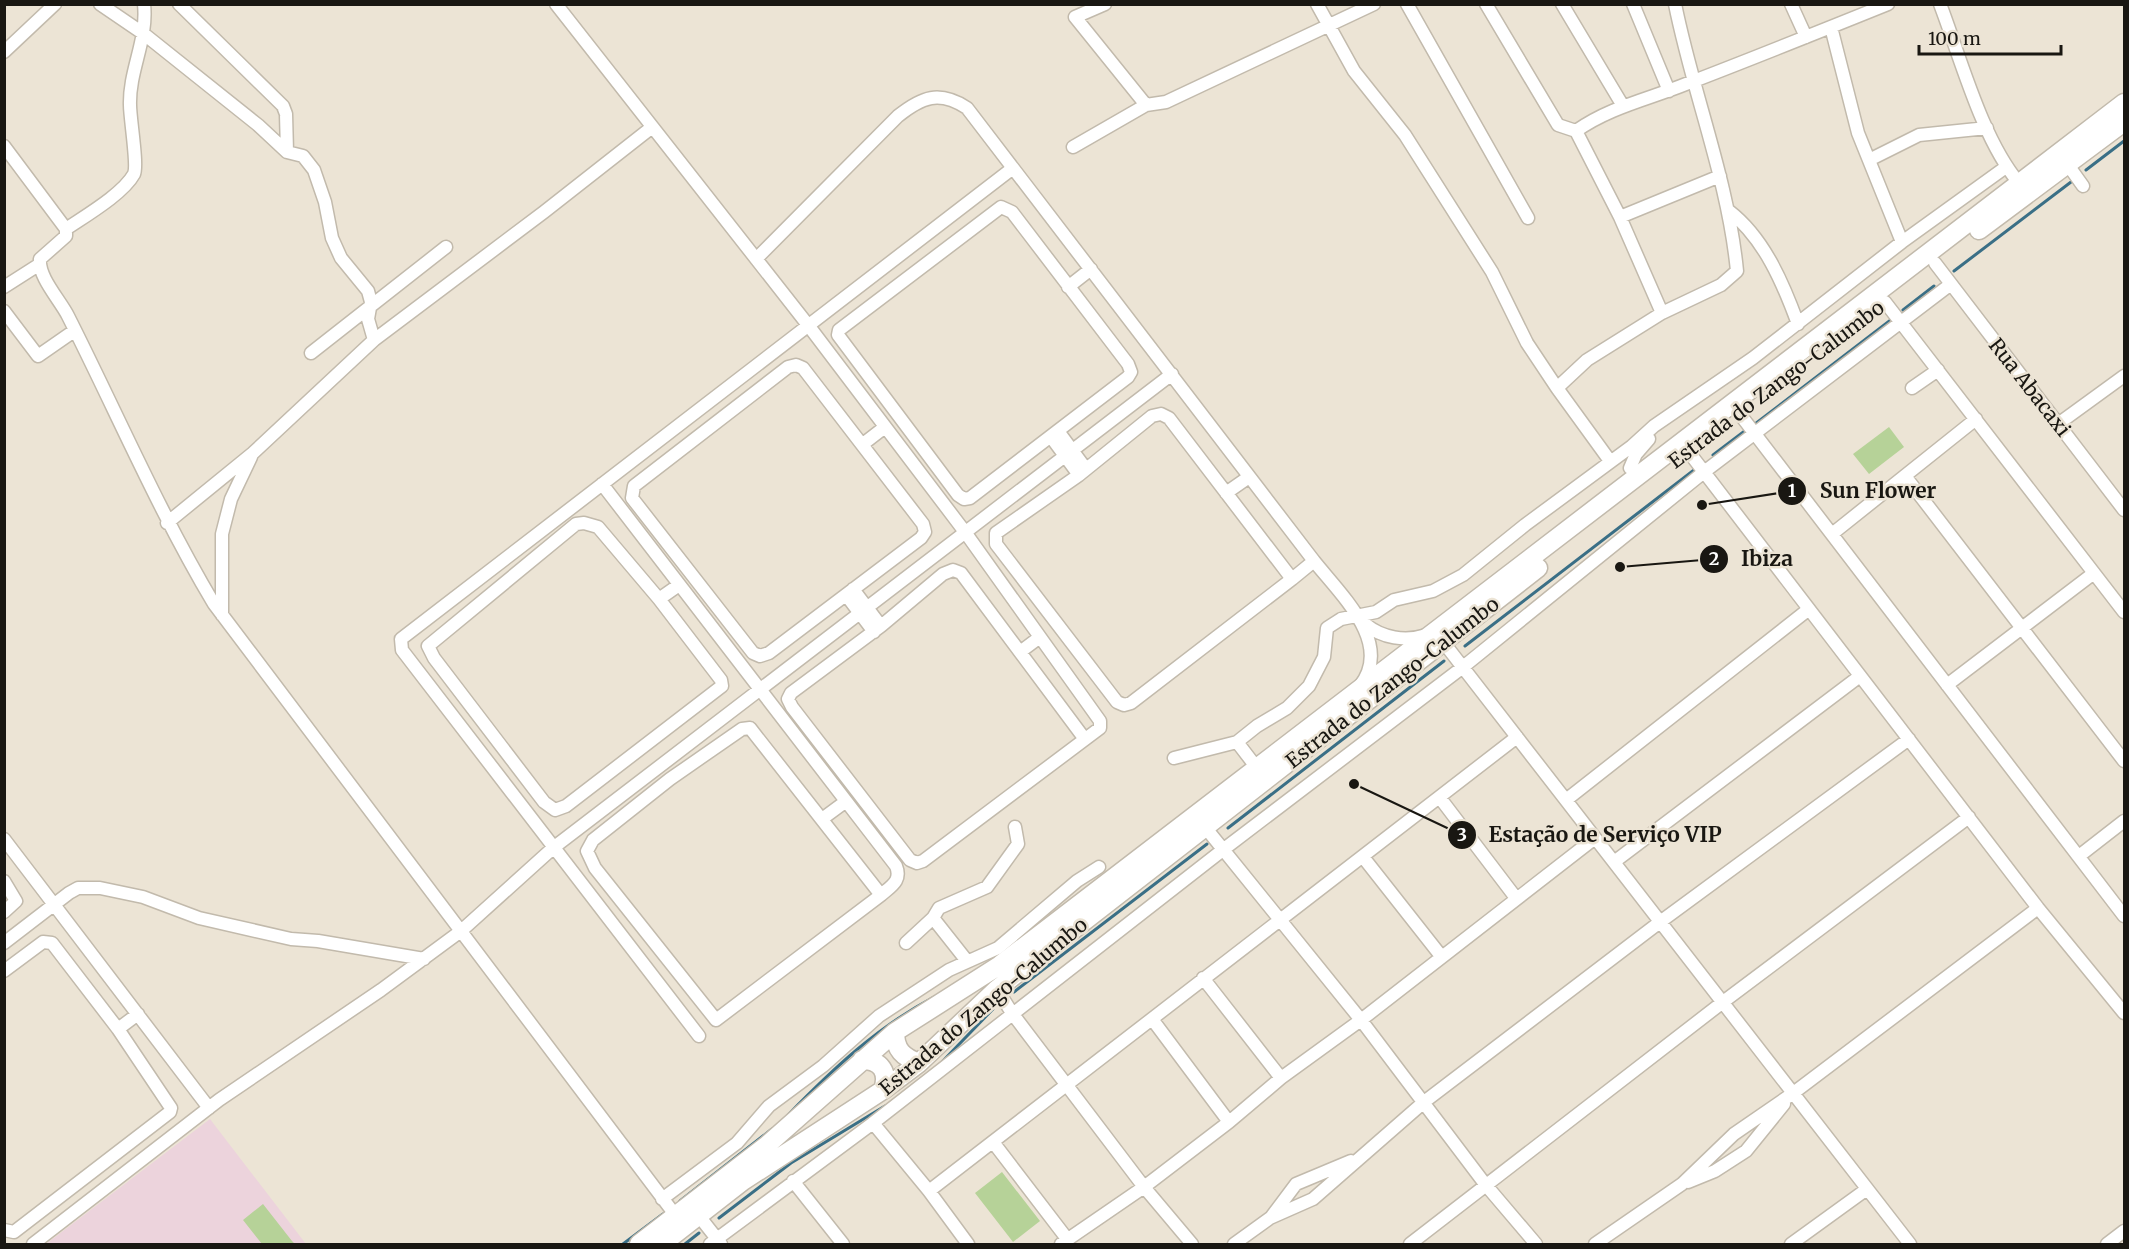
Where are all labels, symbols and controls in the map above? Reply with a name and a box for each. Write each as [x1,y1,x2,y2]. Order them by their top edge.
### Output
scale bar [1919,18,2062,56]
text: 100 m [1928,27,1981,50]
street label: Estrada do Zango-Calumbo [1663,294,1889,473]
street label: Rua Abacaxi [1984,333,2076,441]
callout: Sun Flower [1777,471,1948,510]
text: Sun Flower [1820,477,1936,504]
text: 1 [1788,479,1796,502]
callout: Ibiza [1699,539,1805,578]
text: Ibiza [1741,545,1793,572]
text: 2 [1709,547,1719,570]
street label: Estrada do Zango-Calumbo [1280,591,1504,773]
callout: Estação de Serviço VIP [1447,816,1734,855]
text: Estação de Serviço VIP [1488,821,1722,848]
text: 3 [1457,823,1467,846]
street label: Estrada do Zango-Calumbo [874,911,1092,1100]

